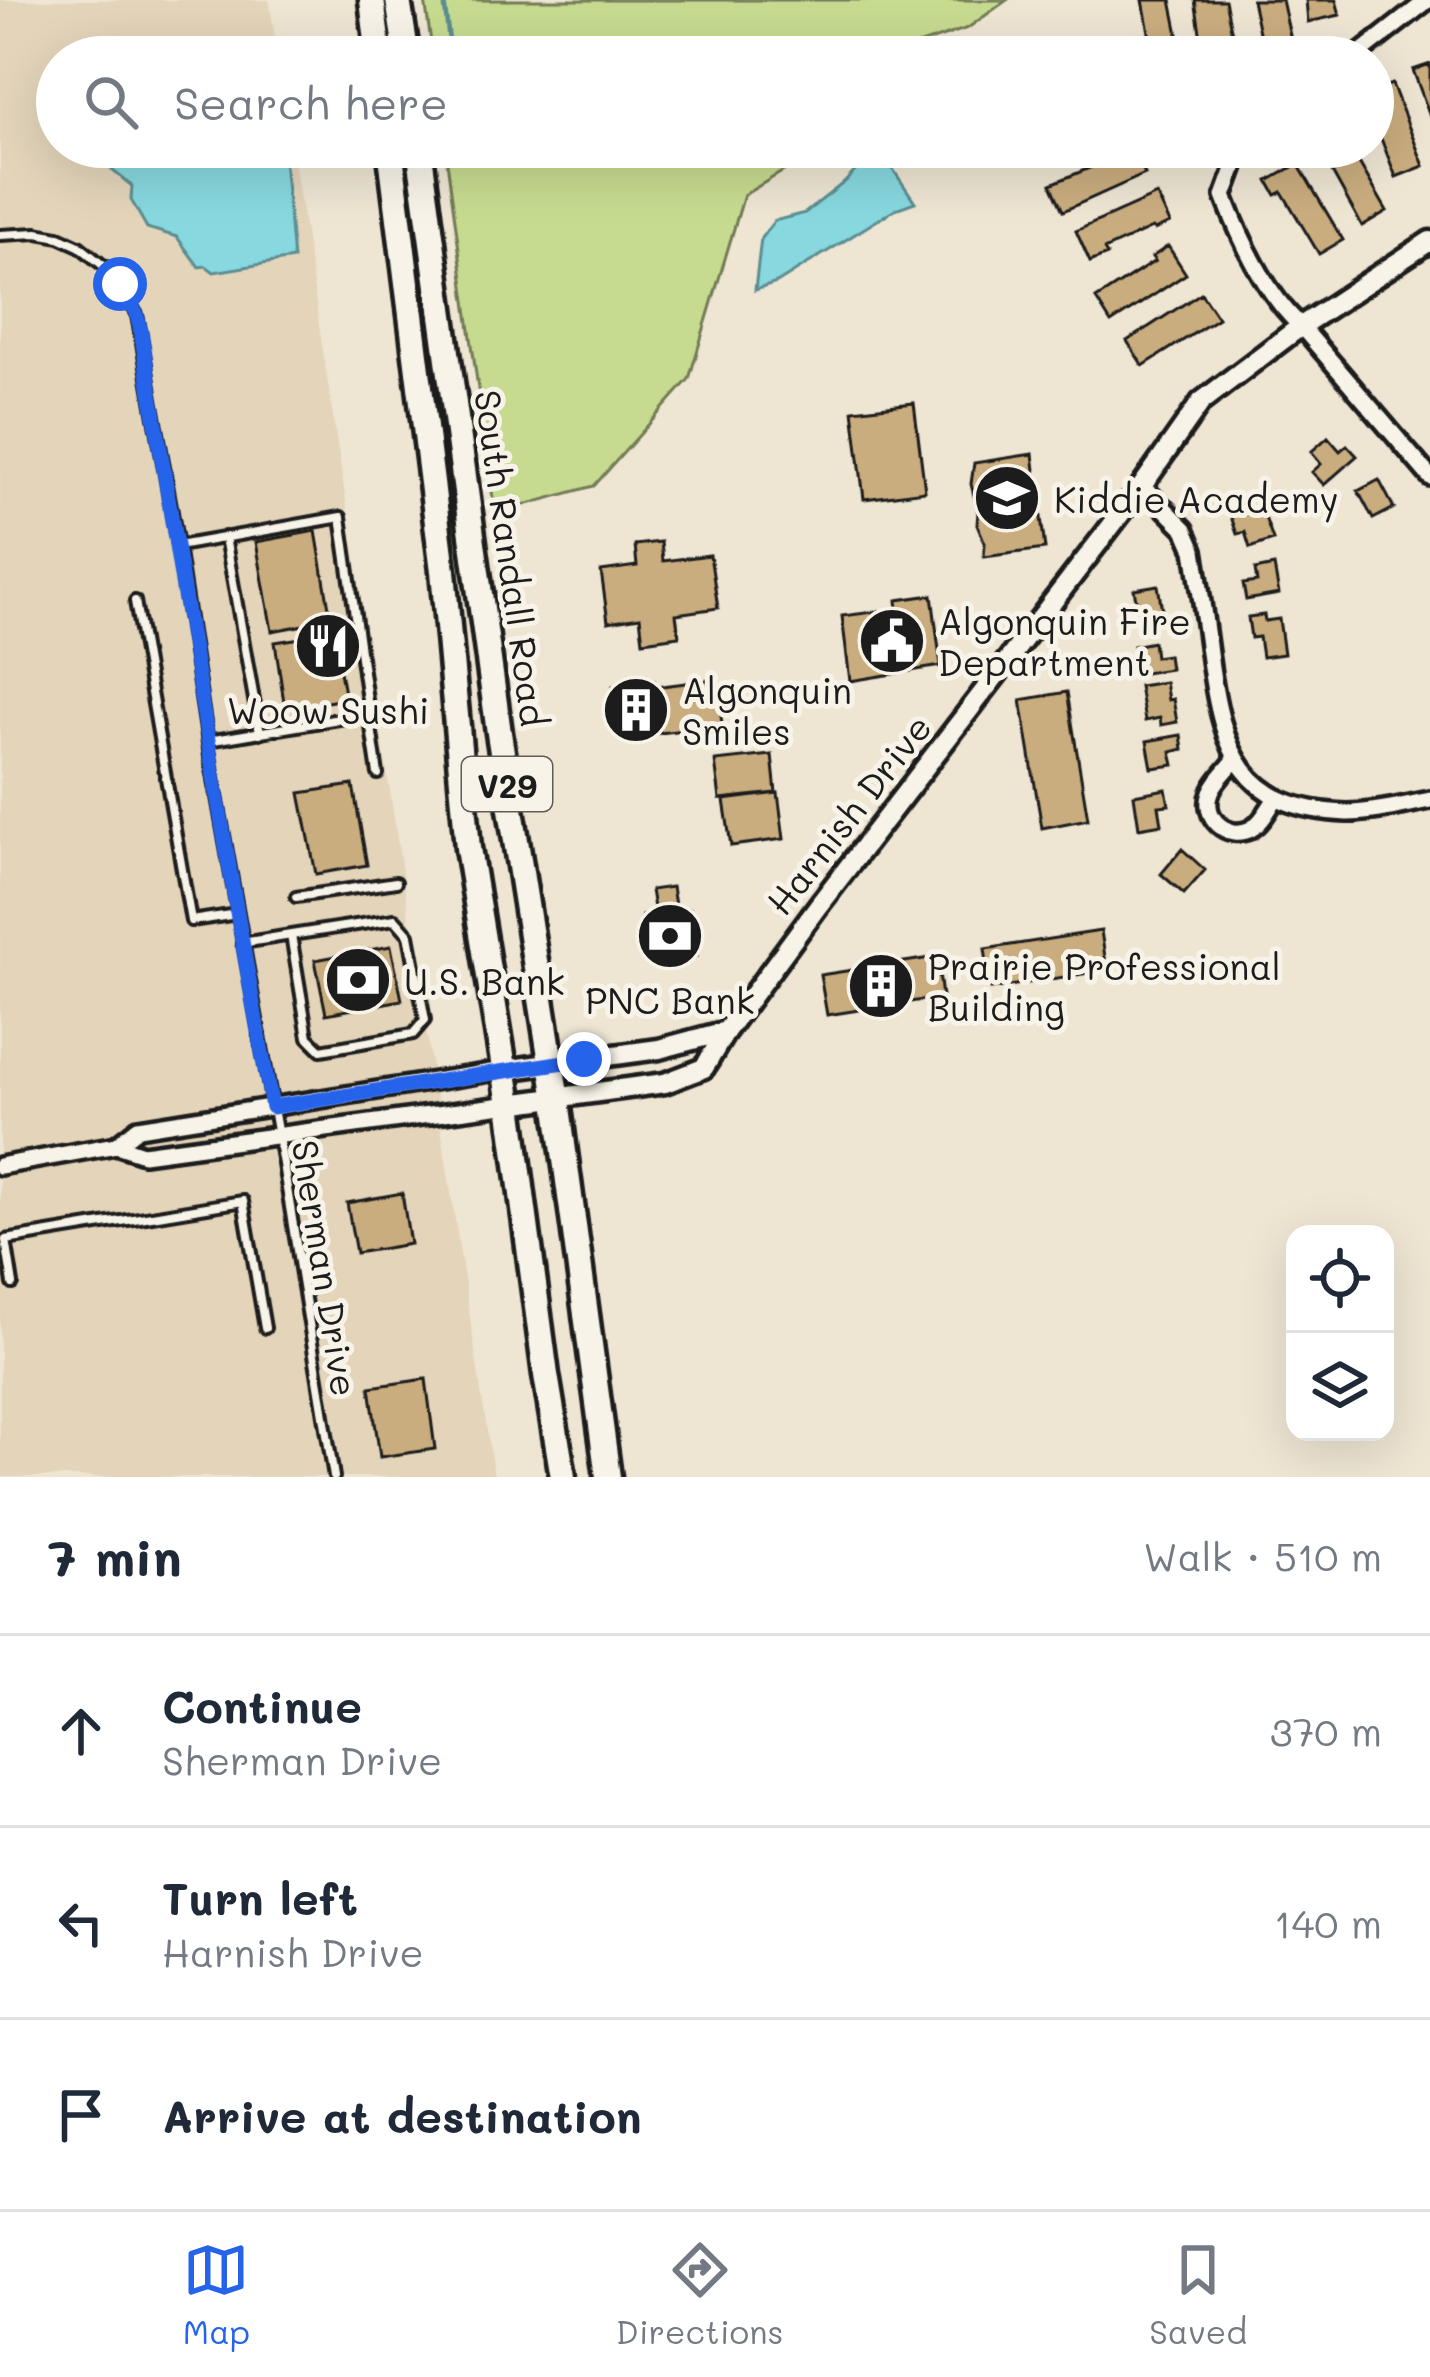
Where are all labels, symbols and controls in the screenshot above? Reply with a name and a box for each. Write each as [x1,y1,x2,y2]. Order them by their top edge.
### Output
search box [36,36,1394,168]
icon: search [78,69,144,135]
text: Search here [174,73,448,131]
route start [93,257,147,311]
street label: South Randall Road [465,387,559,729]
school or university icon: Kiddie Academy [972,463,1042,533]
place label: Kiddie Academy [1054,475,1338,523]
place label: Algonquin Fire Department [938,597,1191,685]
public building icon: Algonquin Fire Department [857,606,927,676]
restaurant icon: Woow Sushi [293,611,363,681]
place label: Algonquin Smiles [682,666,852,754]
building icon: Algonquin Smiles [601,675,671,745]
place label: Woow Sushi [227,686,429,733]
street label: Harnish Drive [755,704,941,924]
road number: V29 [462,757,552,811]
bank icon: PNC Bank [635,901,705,971]
place label: Prairie Professional Building [928,942,1281,1030]
bank icon: U.S. Bank [323,945,393,1015]
building icon: Prairie Professional Building [846,951,916,1021]
place label: U.S. Bank [404,957,565,1004]
place label: PNC Bank [585,976,755,1023]
route end [557,1032,611,1086]
street label: Sherman Drive [283,1137,369,1399]
map controls [1286,1225,1394,1441]
button: locate [1286,1225,1394,1333]
button: layers [1286,1333,1394,1441]
text: 7 min [48,1522,182,1589]
text: Walk · 510 m [1143,1530,1382,1581]
text: Continue [162,1676,362,1734]
icon: ahead [48,1698,114,1764]
text: 370 m [1270,1705,1382,1756]
text: Sherman Drive [162,1734,442,1785]
text: Turn left [162,1868,358,1926]
icon: left [48,1890,114,1956]
text: 140 m [1274,1897,1382,1948]
text: Harnish Drive [162,1926,424,1977]
icon: arrive [48,2082,114,2148]
text: Arrive at destination [162,2086,642,2144]
tab: Map [183,2237,250,2352]
tab: Directions [616,2237,783,2352]
tab: Saved [1149,2237,1247,2352]

